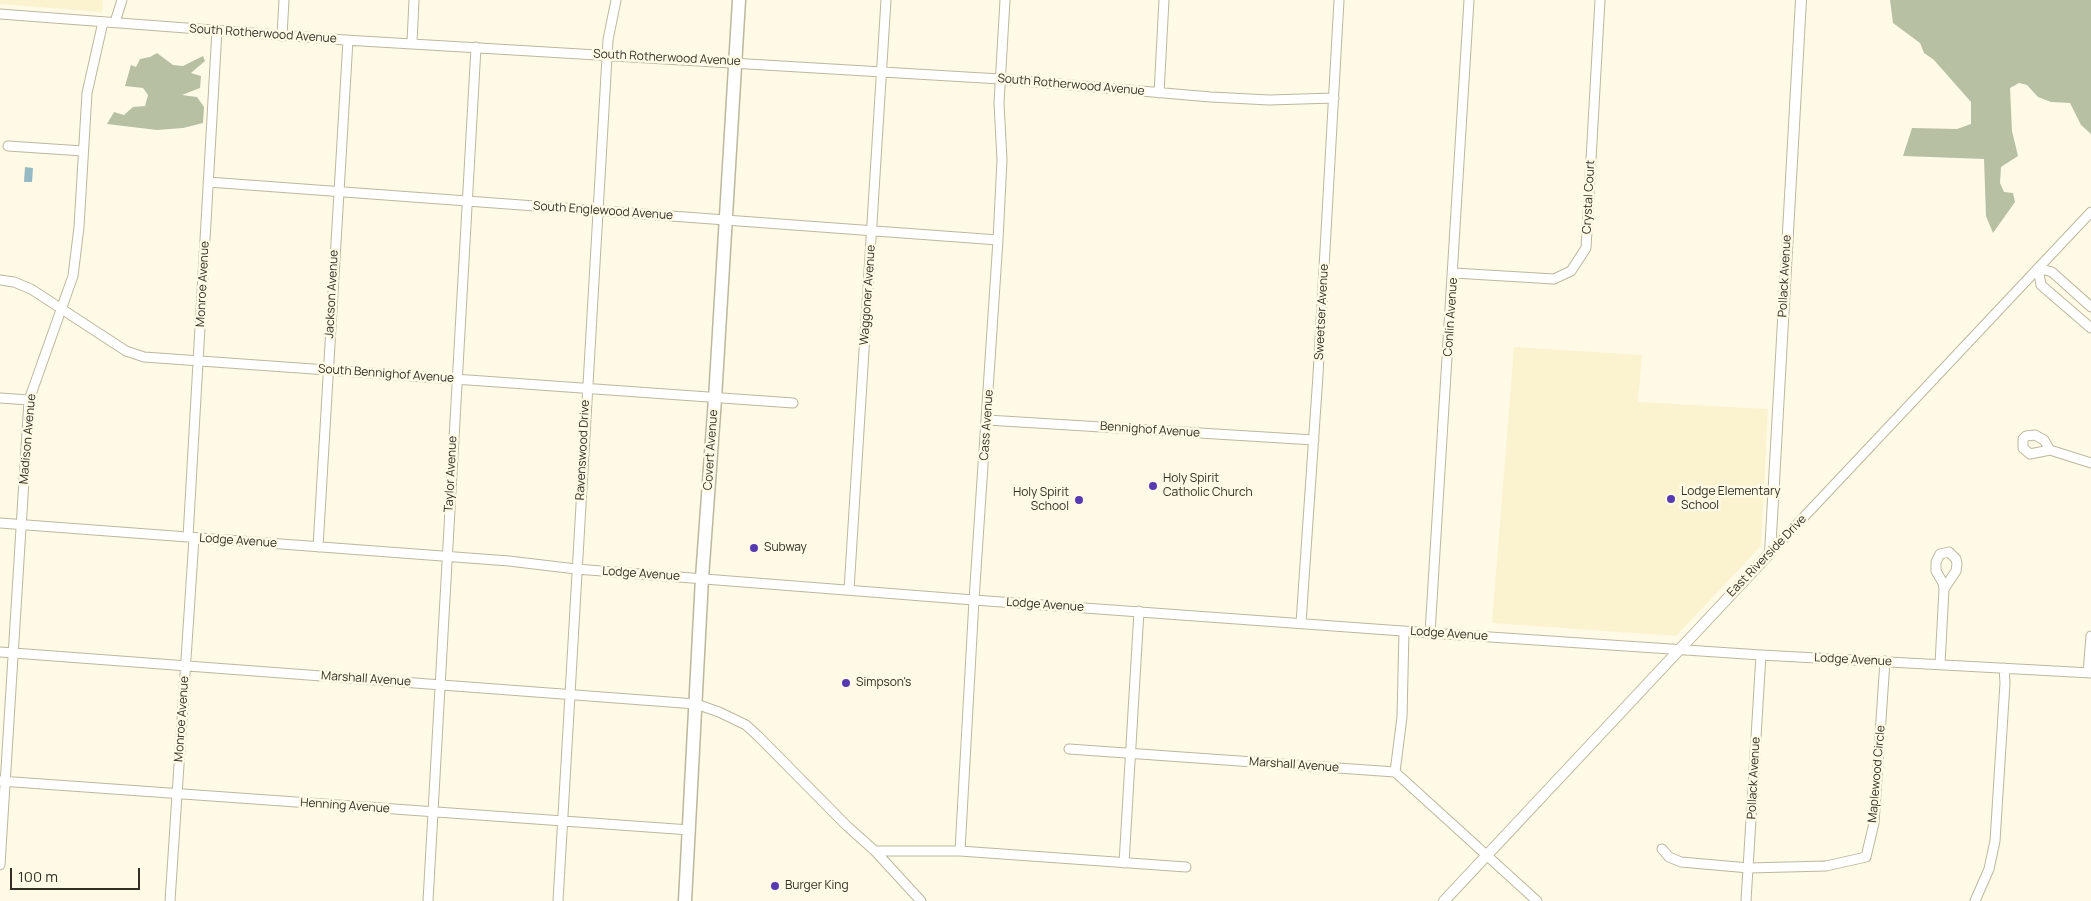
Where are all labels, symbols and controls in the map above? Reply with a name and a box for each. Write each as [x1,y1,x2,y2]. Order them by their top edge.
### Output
street label: South Rotherwood Avenue [189,22,337,46]
street label: South Rotherwood Avenue [593,47,741,69]
street label: South Rotherwood Avenue [997,71,1145,99]
street label: Crystal Court [1580,160,1598,234]
street label: South Englewood Avenue [532,199,674,223]
street label: Pollack Avenue [1776,234,1794,318]
street label: Monroe Avenue [194,241,212,327]
street label: Waggoner Avenue [857,244,879,346]
street label: Jackson Avenue [322,249,342,339]
street label: Sweetser Avenue [1312,264,1332,360]
street label: Conlin Avenue [1441,277,1461,357]
street label: South Bennighof Avenue [318,362,454,386]
street label: Cass Avenue [977,389,997,461]
street label: Madison Avenue [17,393,39,485]
street label: Ravenswood Drive [573,399,593,501]
street label: Covert Avenue [701,409,721,491]
street label: Bennighof Avenue [1099,419,1201,441]
street label: Taylor Avenue [442,435,460,513]
place label: Holy Spirit Catholic Church [1163,472,1253,500]
marker: Holy Spirit Catholic Church [1147,480,1159,492]
place label: Lodge Elementary School [1681,485,1780,513]
place label: Holy Spirit School [1013,486,1069,514]
marker: Lodge Elementary School [1665,493,1677,505]
marker: Holy Spirit School [1073,494,1085,506]
street label: East Riverside Drive [1724,512,1810,600]
street label: Lodge Avenue [199,531,277,551]
place label: Subway [764,541,807,555]
marker: Subway [748,542,760,554]
street label: Lodge Avenue [602,564,680,584]
street label: Lodge Avenue [1006,595,1084,615]
street label: Lodge Avenue [1410,624,1488,644]
street label: Lodge Avenue [1814,651,1892,669]
street label: Marshall Avenue [321,669,411,689]
street label: Monroe Avenue [172,676,192,762]
place label: Simpson's [856,676,911,690]
marker: Simpson's [840,677,852,689]
street label: Maplewood Circle [1866,725,1888,823]
street label: Pollack Avenue [1745,736,1763,820]
street label: Marshall Avenue [1249,755,1339,775]
street label: Henning Avenue [300,796,390,816]
scale bar [12,858,142,890]
text: 100 m [18,866,58,887]
place label: Burger King [785,879,849,893]
marker: Burger King [769,880,781,892]

